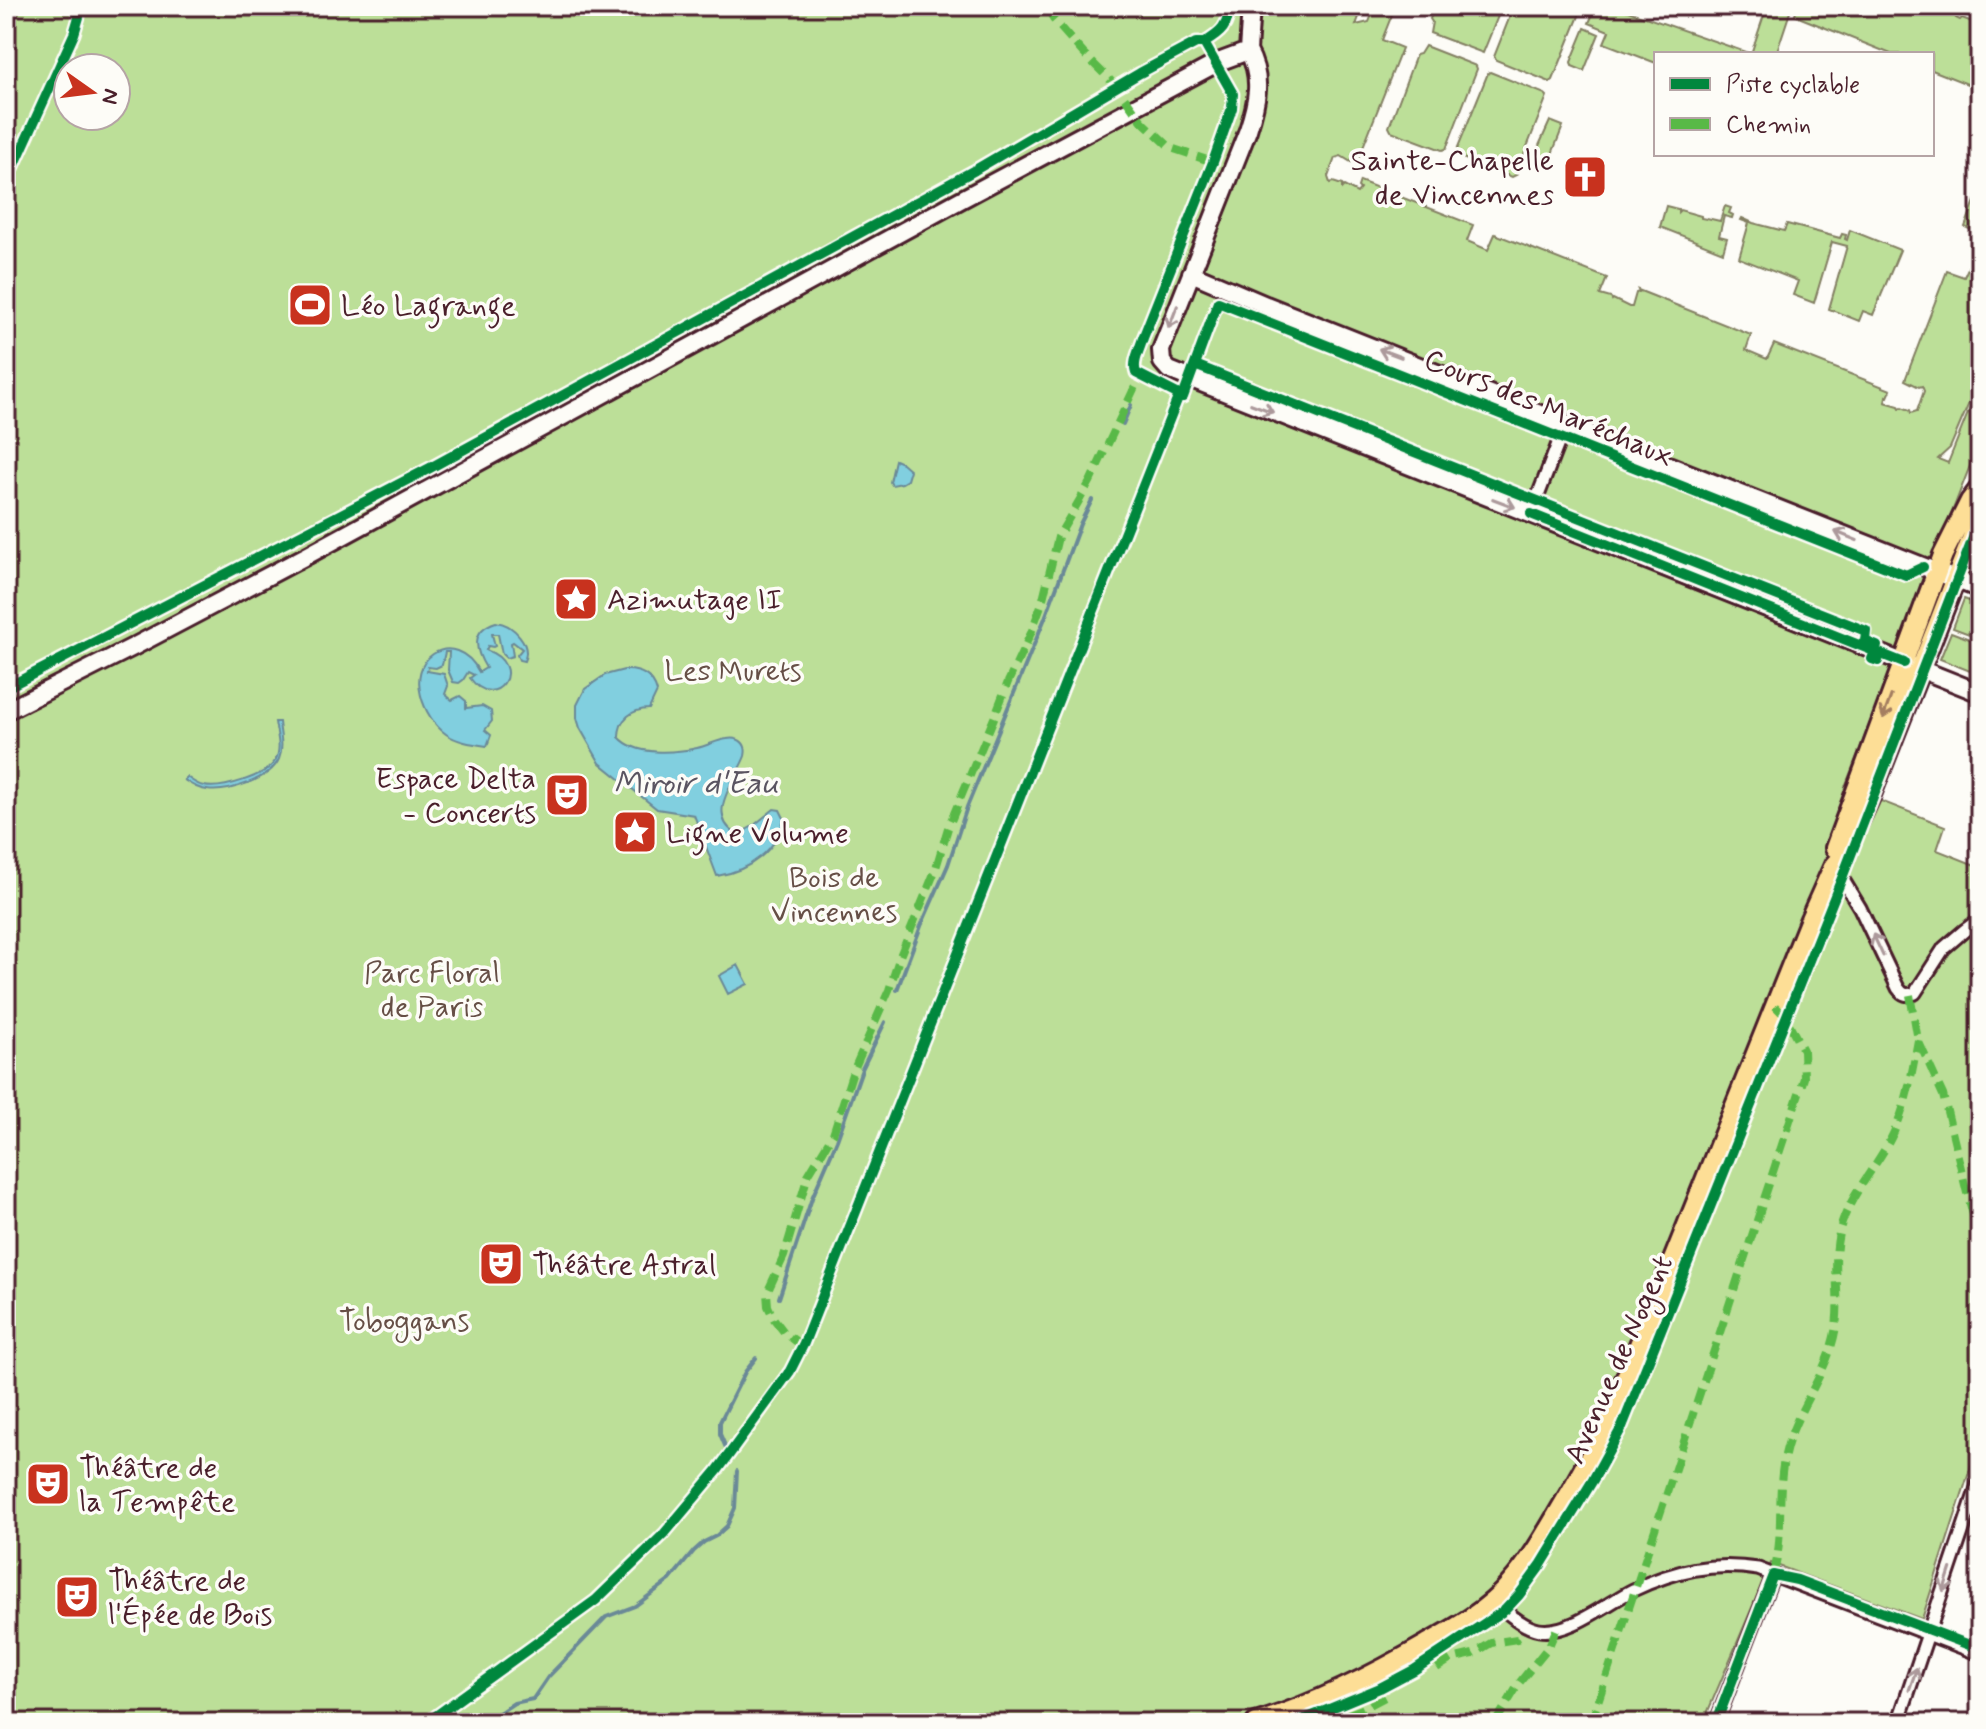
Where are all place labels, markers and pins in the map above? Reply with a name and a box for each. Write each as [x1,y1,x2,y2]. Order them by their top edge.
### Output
place label: Sainte-Chapelle de Vincennes [1351,142,1554,215]
church icon: Sainte-Chapelle de Vincennes [1561,153,1609,201]
sports icon: Léo Lagrange [286,281,334,329]
place label: Léo Lagrange [341,287,516,329]
place icon: Azimutage II [552,575,600,623]
place label: Azimutage II [607,581,782,620]
place label: Espace Delta - Concerts [375,760,536,833]
theatre icon: Espace Delta - Concerts [543,771,591,819]
place icon: Ligne Volume [611,808,659,856]
place label: Ligne Volume [666,814,849,856]
theatre icon: Théâtre Astral [477,1240,525,1288]
place label: Théâtre Astral [532,1246,716,1285]
place label: Théâtre de la Tempête [79,1449,235,1522]
theatre icon: Théâtre de la Tempête [24,1460,72,1508]
place label: Théâtre de l'Épée de Bois [108,1562,272,1635]
theatre icon: Théâtre de l'Épée de Bois [53,1573,101,1621]

